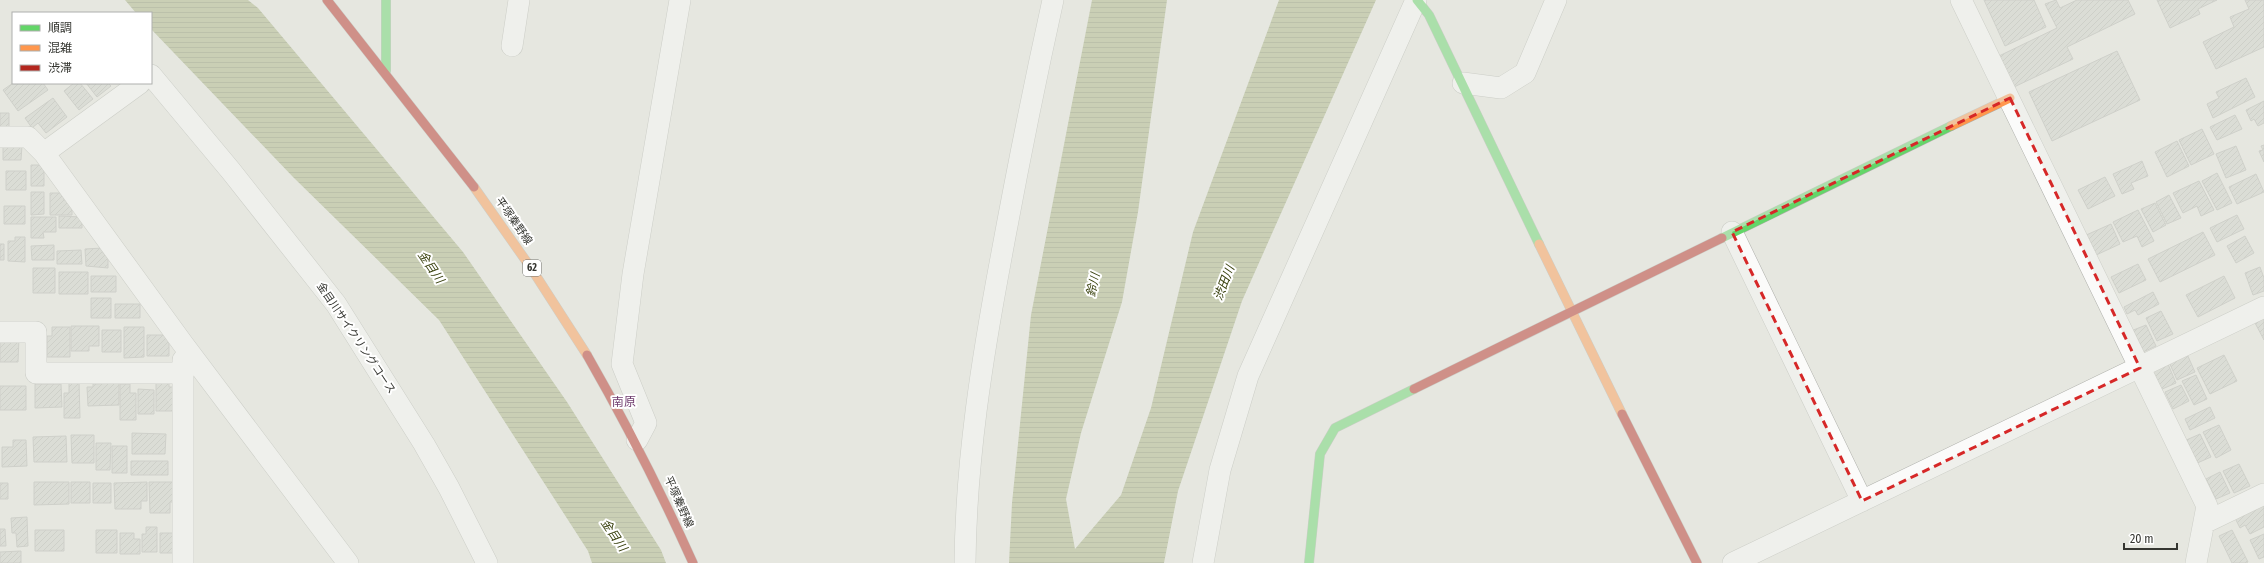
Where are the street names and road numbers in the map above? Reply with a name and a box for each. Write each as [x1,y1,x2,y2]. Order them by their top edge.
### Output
street label: 平塚秦野線 [493,195,535,247]
road number: 62 [523,260,541,276]
street label: 金目川サイクリングコース [314,280,398,396]
street label: 平塚秦野線 [662,474,696,530]

